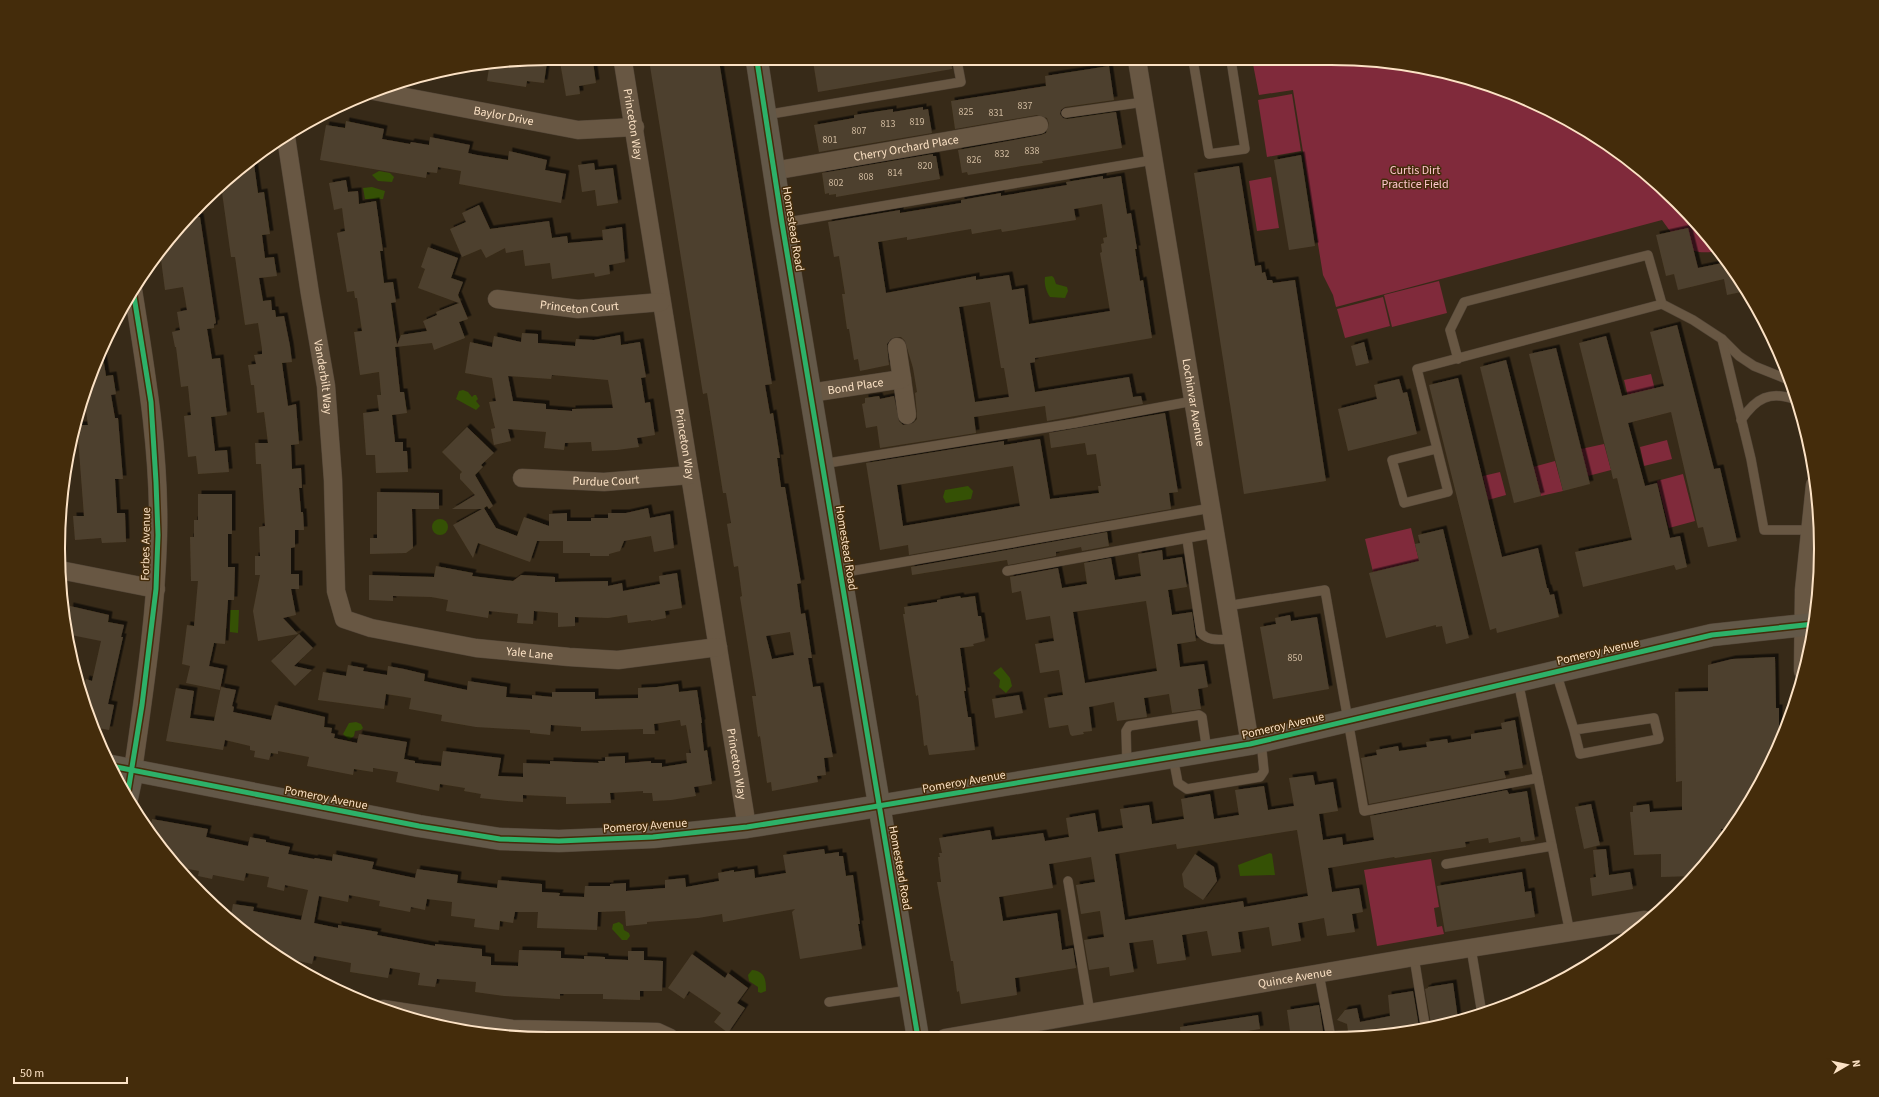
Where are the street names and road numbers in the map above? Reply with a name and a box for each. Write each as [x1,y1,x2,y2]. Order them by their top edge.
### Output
street label: Princeton Way [619,87,647,161]
street label: Baylor Drive [472,102,535,130]
street label: Cherry Orchard Place [852,131,960,165]
street label: Homestead Road [778,185,808,273]
street label: Princeton Court [539,296,620,318]
street label: Vanderbilt Way [310,338,337,415]
street label: Lochinvar Avenue [1178,357,1209,448]
street label: Bond Place [826,373,885,399]
street label: Princeton Way [671,407,699,481]
street label: Purdue Court [572,471,640,491]
street label: Homestead Road [831,504,861,592]
street label: Forbes Avenue [137,507,155,581]
street label: Pomeroy Avenue [1555,634,1641,670]
street label: Yale Lane [505,642,554,664]
street label: Pomeroy Avenue [1240,708,1326,744]
street label: Princeton Way [723,727,751,801]
street label: Pomeroy Avenue [921,766,1007,798]
street label: Pomeroy Avenue [283,782,369,814]
street label: Pomeroy Avenue [602,815,688,837]
street label: Homestead Road [884,824,916,912]
street label: Quince Avenue [1257,963,1333,992]

